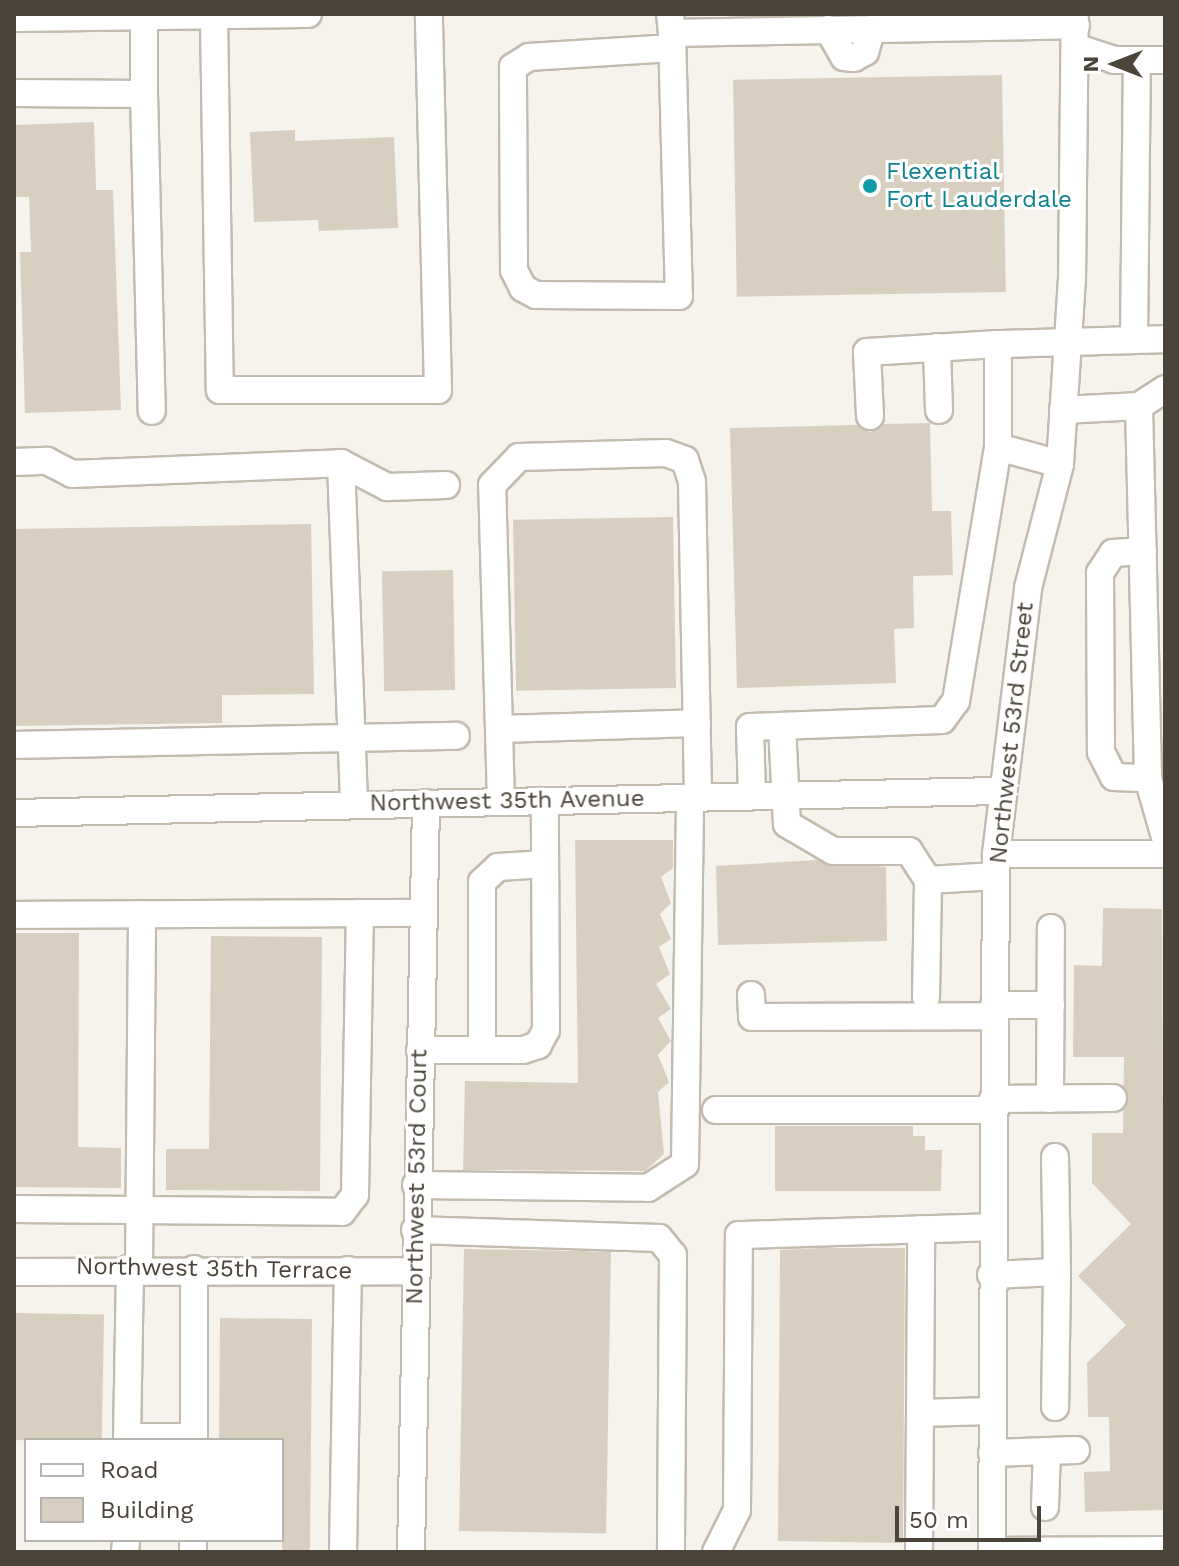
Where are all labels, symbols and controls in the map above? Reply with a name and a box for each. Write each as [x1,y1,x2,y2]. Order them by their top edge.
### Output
north arrow [1075,24,1155,104]
text: N [1078,56,1103,72]
place label: Flexential Fort Lauderdale [886,158,1072,214]
marker: Flexential Fort Lauderdale [861,177,879,195]
street label: Northwest 53rd Street [984,601,1040,865]
street label: Northwest 35th Avenue [369,784,645,818]
street label: Northwest 53rd Court [400,1049,434,1305]
street label: Northwest 35th Terrace [75,1252,353,1286]
legend [24,1438,284,1542]
text: Road [100,1456,159,1484]
scale bar [899,1490,1045,1540]
text: Building [100,1496,193,1524]
text: 50 m [909,1506,969,1534]

